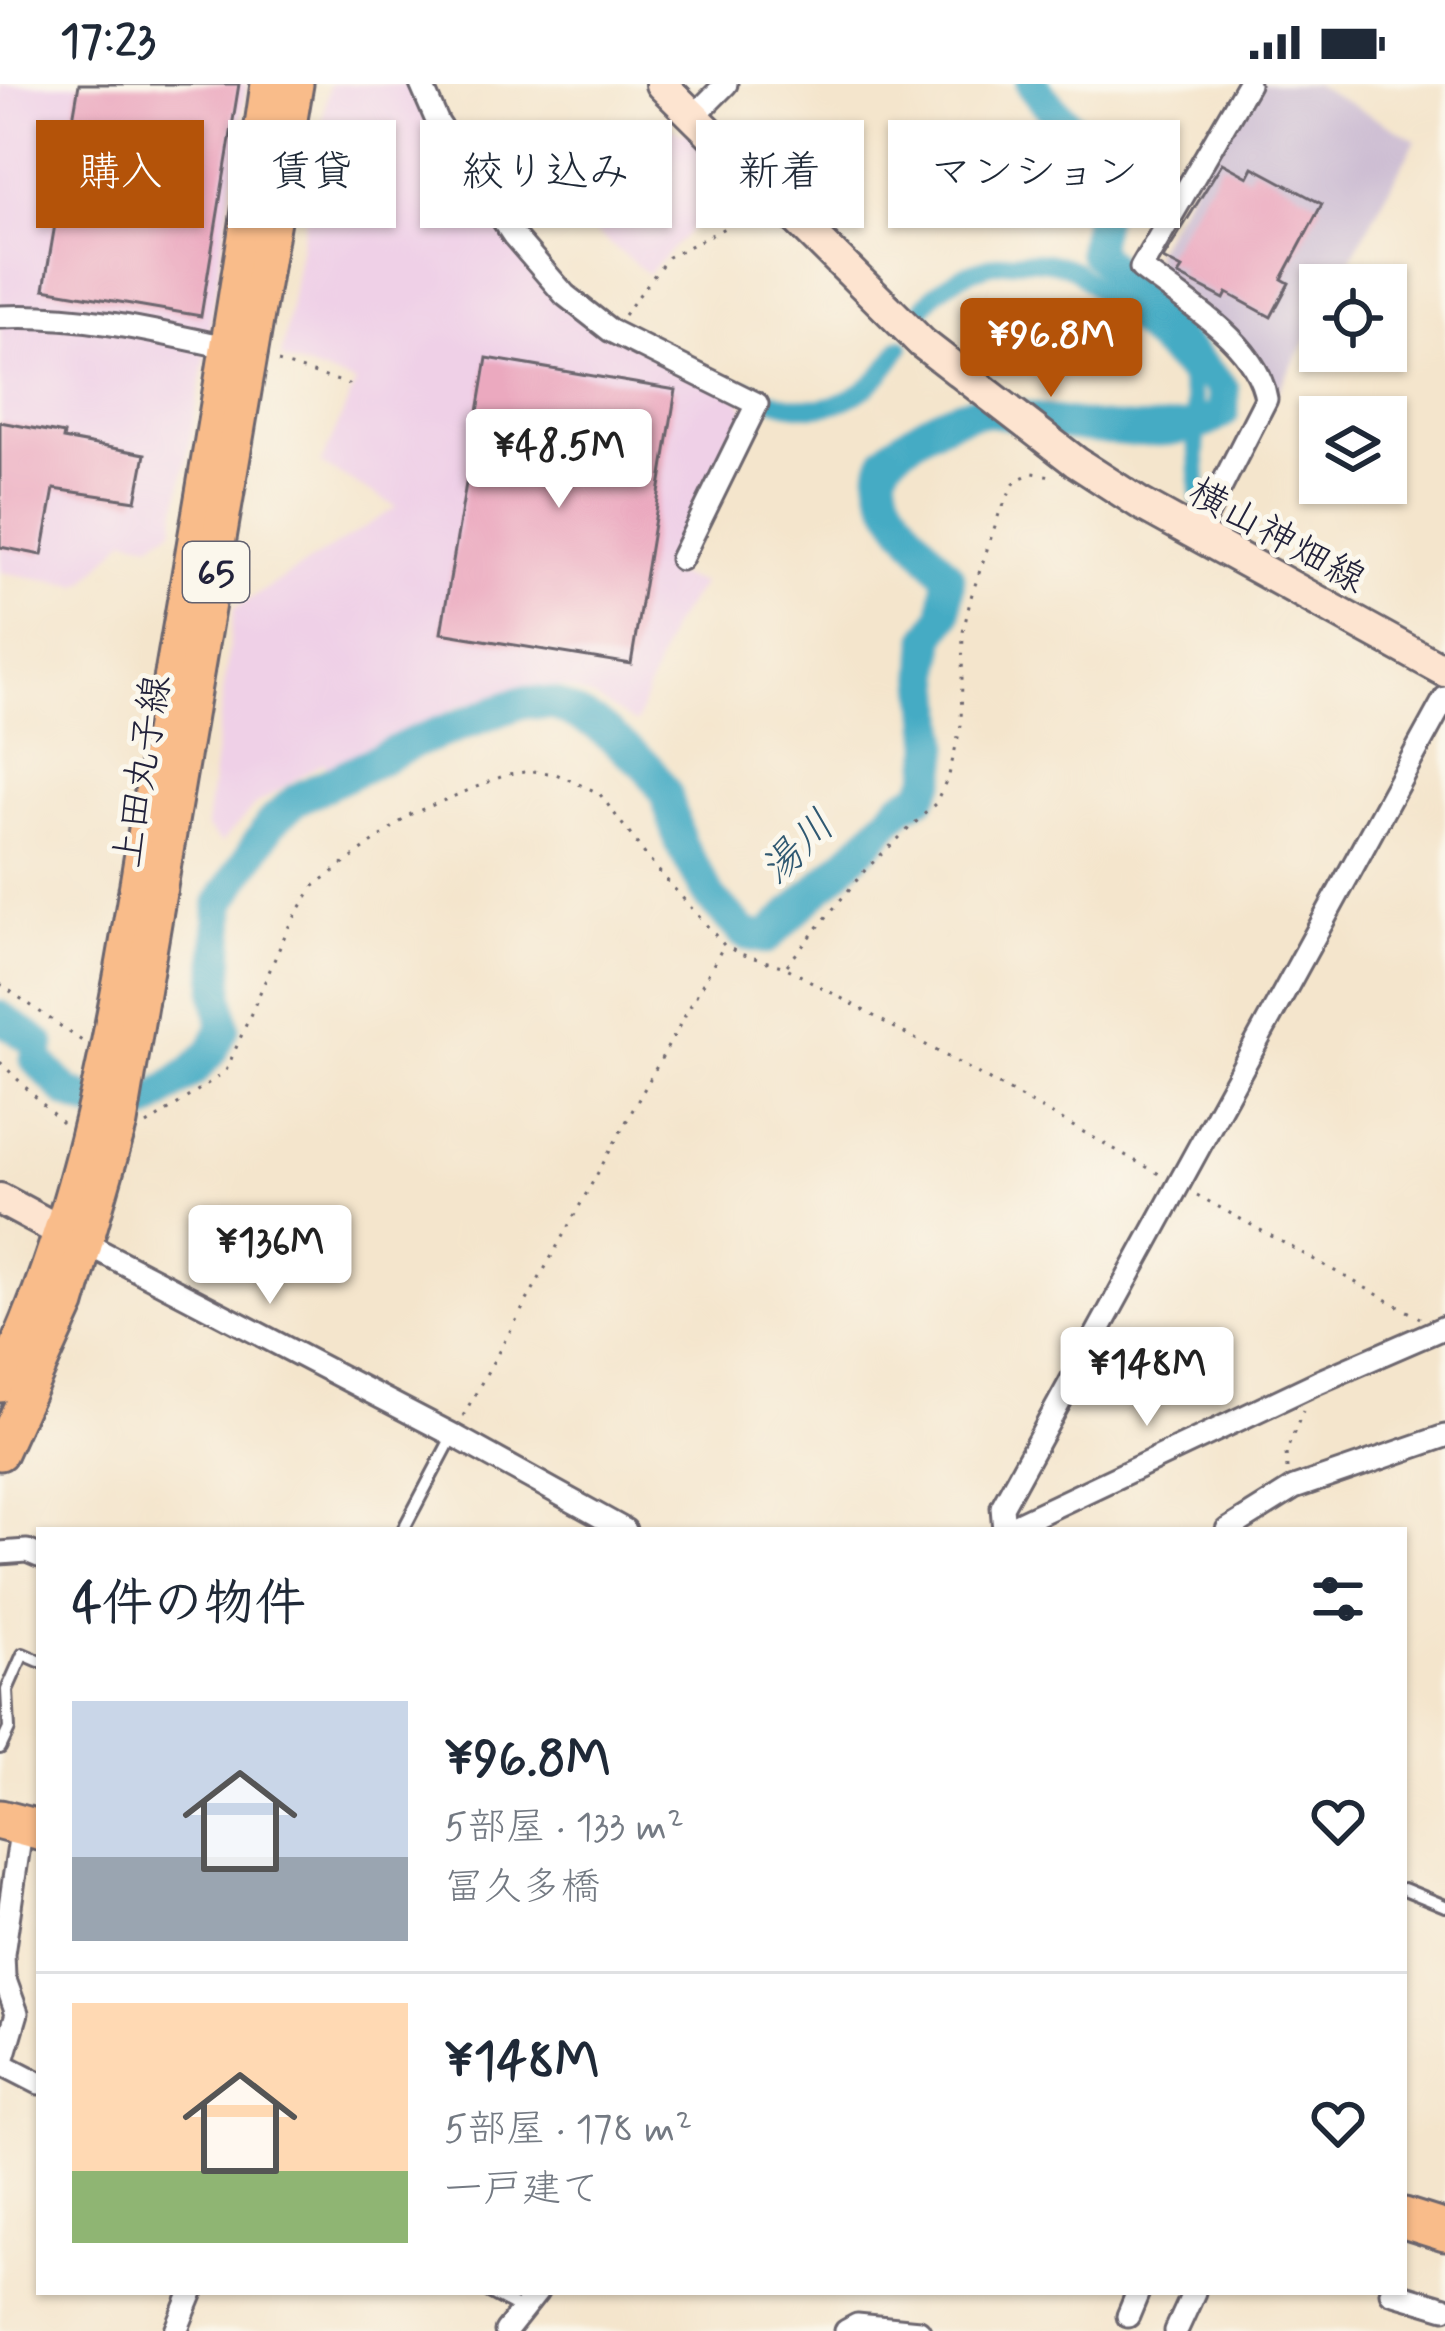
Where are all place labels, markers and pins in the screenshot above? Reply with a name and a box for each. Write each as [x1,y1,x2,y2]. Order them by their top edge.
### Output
pin: ¥96.8M [953,298,1149,400]
pin: ¥48.5M [461,409,657,511]
pin: ¥136M [186,1205,354,1307]
pin: ¥148M [1063,1327,1231,1429]

